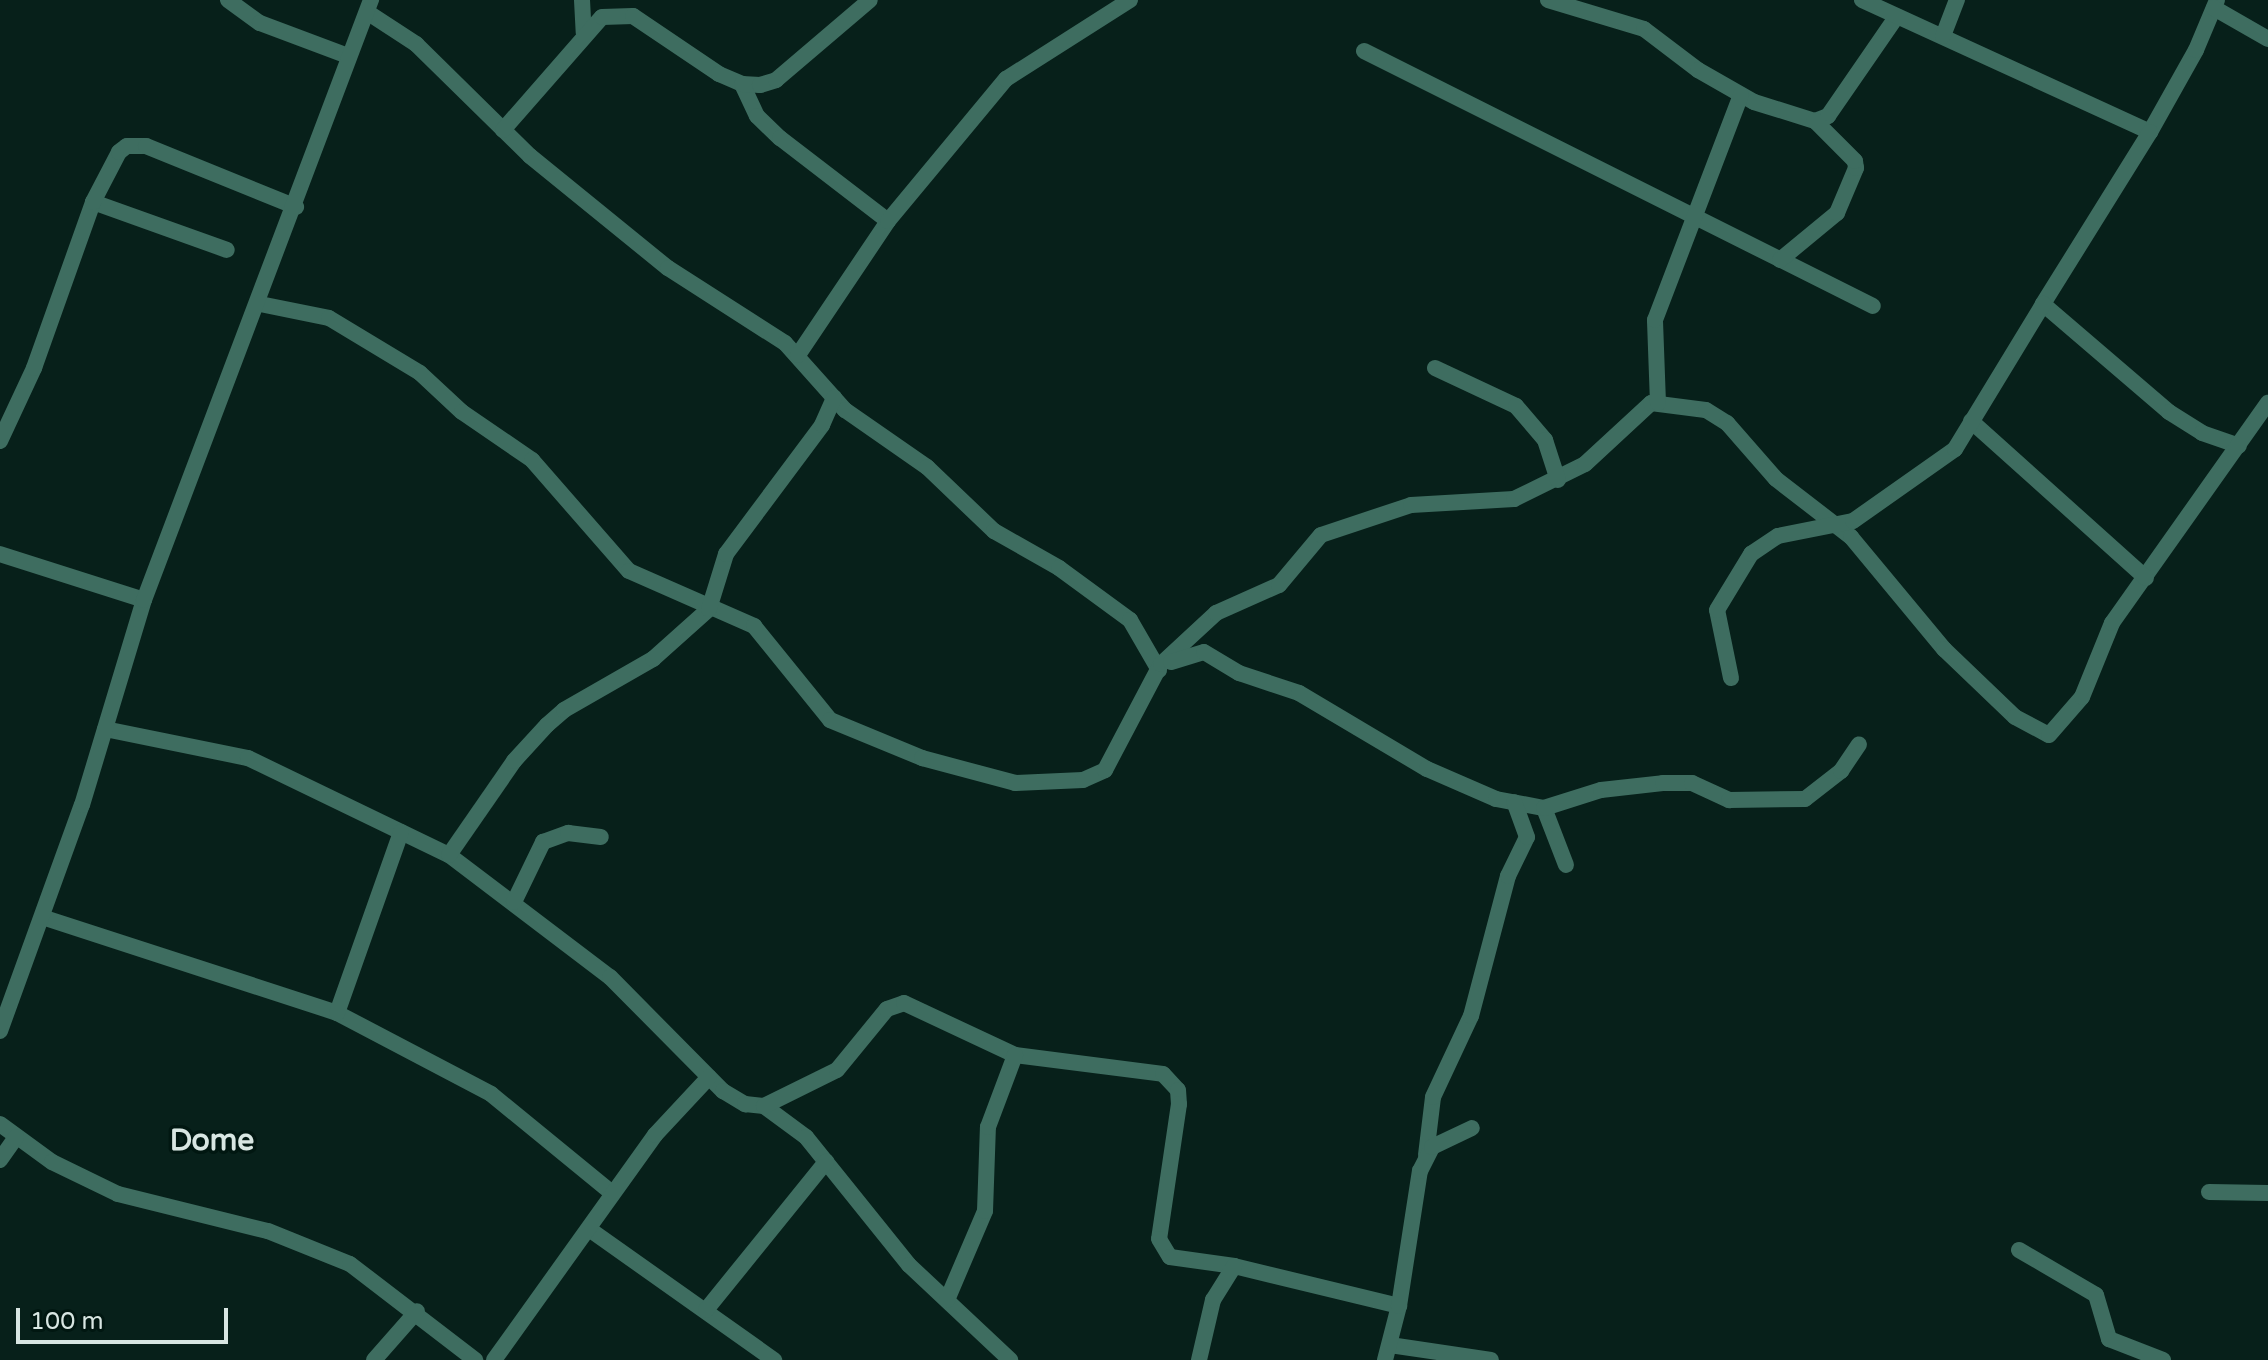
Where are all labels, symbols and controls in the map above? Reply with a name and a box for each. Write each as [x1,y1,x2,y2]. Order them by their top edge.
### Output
district label: Dome [170,1123,254,1159]
scale bar [20,1292,232,1342]
text: 100 m [30,1307,104,1336]

